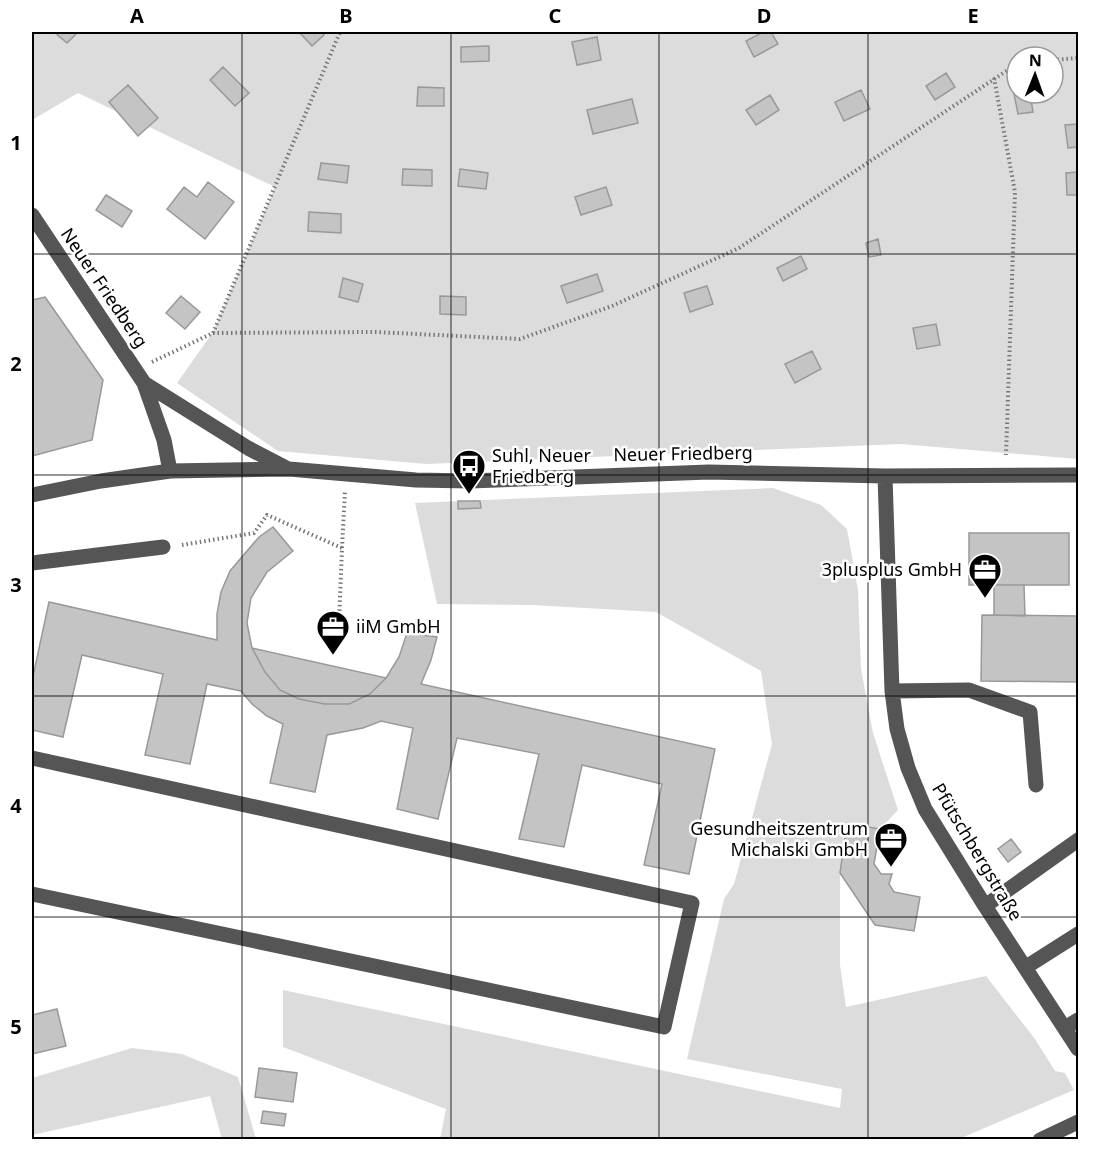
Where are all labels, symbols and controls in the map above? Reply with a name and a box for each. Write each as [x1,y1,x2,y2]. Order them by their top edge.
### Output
text: A [130,2,144,29]
text: B [339,2,353,29]
text: C [549,2,562,29]
text: D [757,2,771,29]
text: E [967,2,979,29]
north arrow [1005,45,1065,105]
text: N [1029,49,1042,71]
text: 1 [10,129,22,156]
street label: Neuer Friedberg [56,223,154,352]
text: 2 [10,350,22,377]
street label: Neuer Friedberg [613,440,753,466]
place label: Suhl, Neuer Friedberg [492,443,591,488]
bus stop icon: Suhl, Neuer Friedberg [451,448,487,495]
office icon: 3plusplus GmbH [967,552,1003,599]
place label: 3plusplus GmbH [822,557,962,581]
text: 3 [10,571,22,598]
office icon: iiM GmbH [315,609,351,656]
place label: iiM GmbH [356,614,441,638]
street label: Pfütschbergstraße [927,778,1028,925]
text: 4 [10,792,22,819]
place label: Gesundheitszentrum Michalski GmbH [690,816,868,861]
office icon: Gesundheitszentrum Michalski GmbH [873,821,909,868]
text: 5 [10,1013,22,1040]

